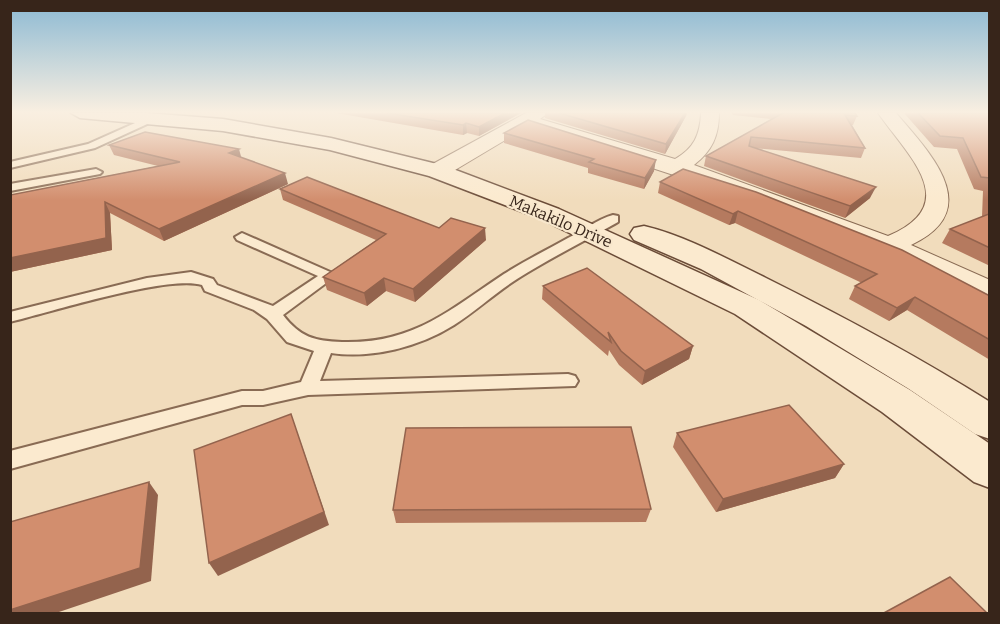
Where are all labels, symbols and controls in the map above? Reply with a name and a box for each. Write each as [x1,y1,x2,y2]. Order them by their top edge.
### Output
street label: Makakilo Drive [506,191,615,252]

